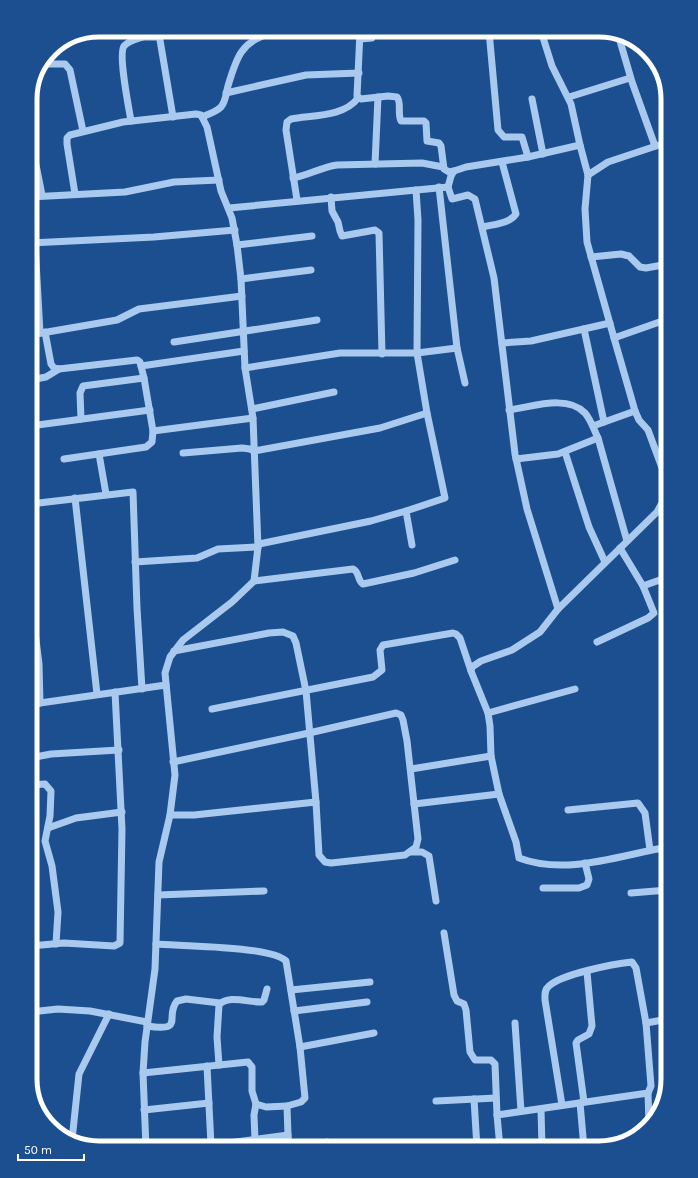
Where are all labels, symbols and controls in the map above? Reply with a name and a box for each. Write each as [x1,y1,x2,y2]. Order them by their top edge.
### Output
scale bar [18,1136,84,1162]
text: 50 m [24,1143,52,1157]

